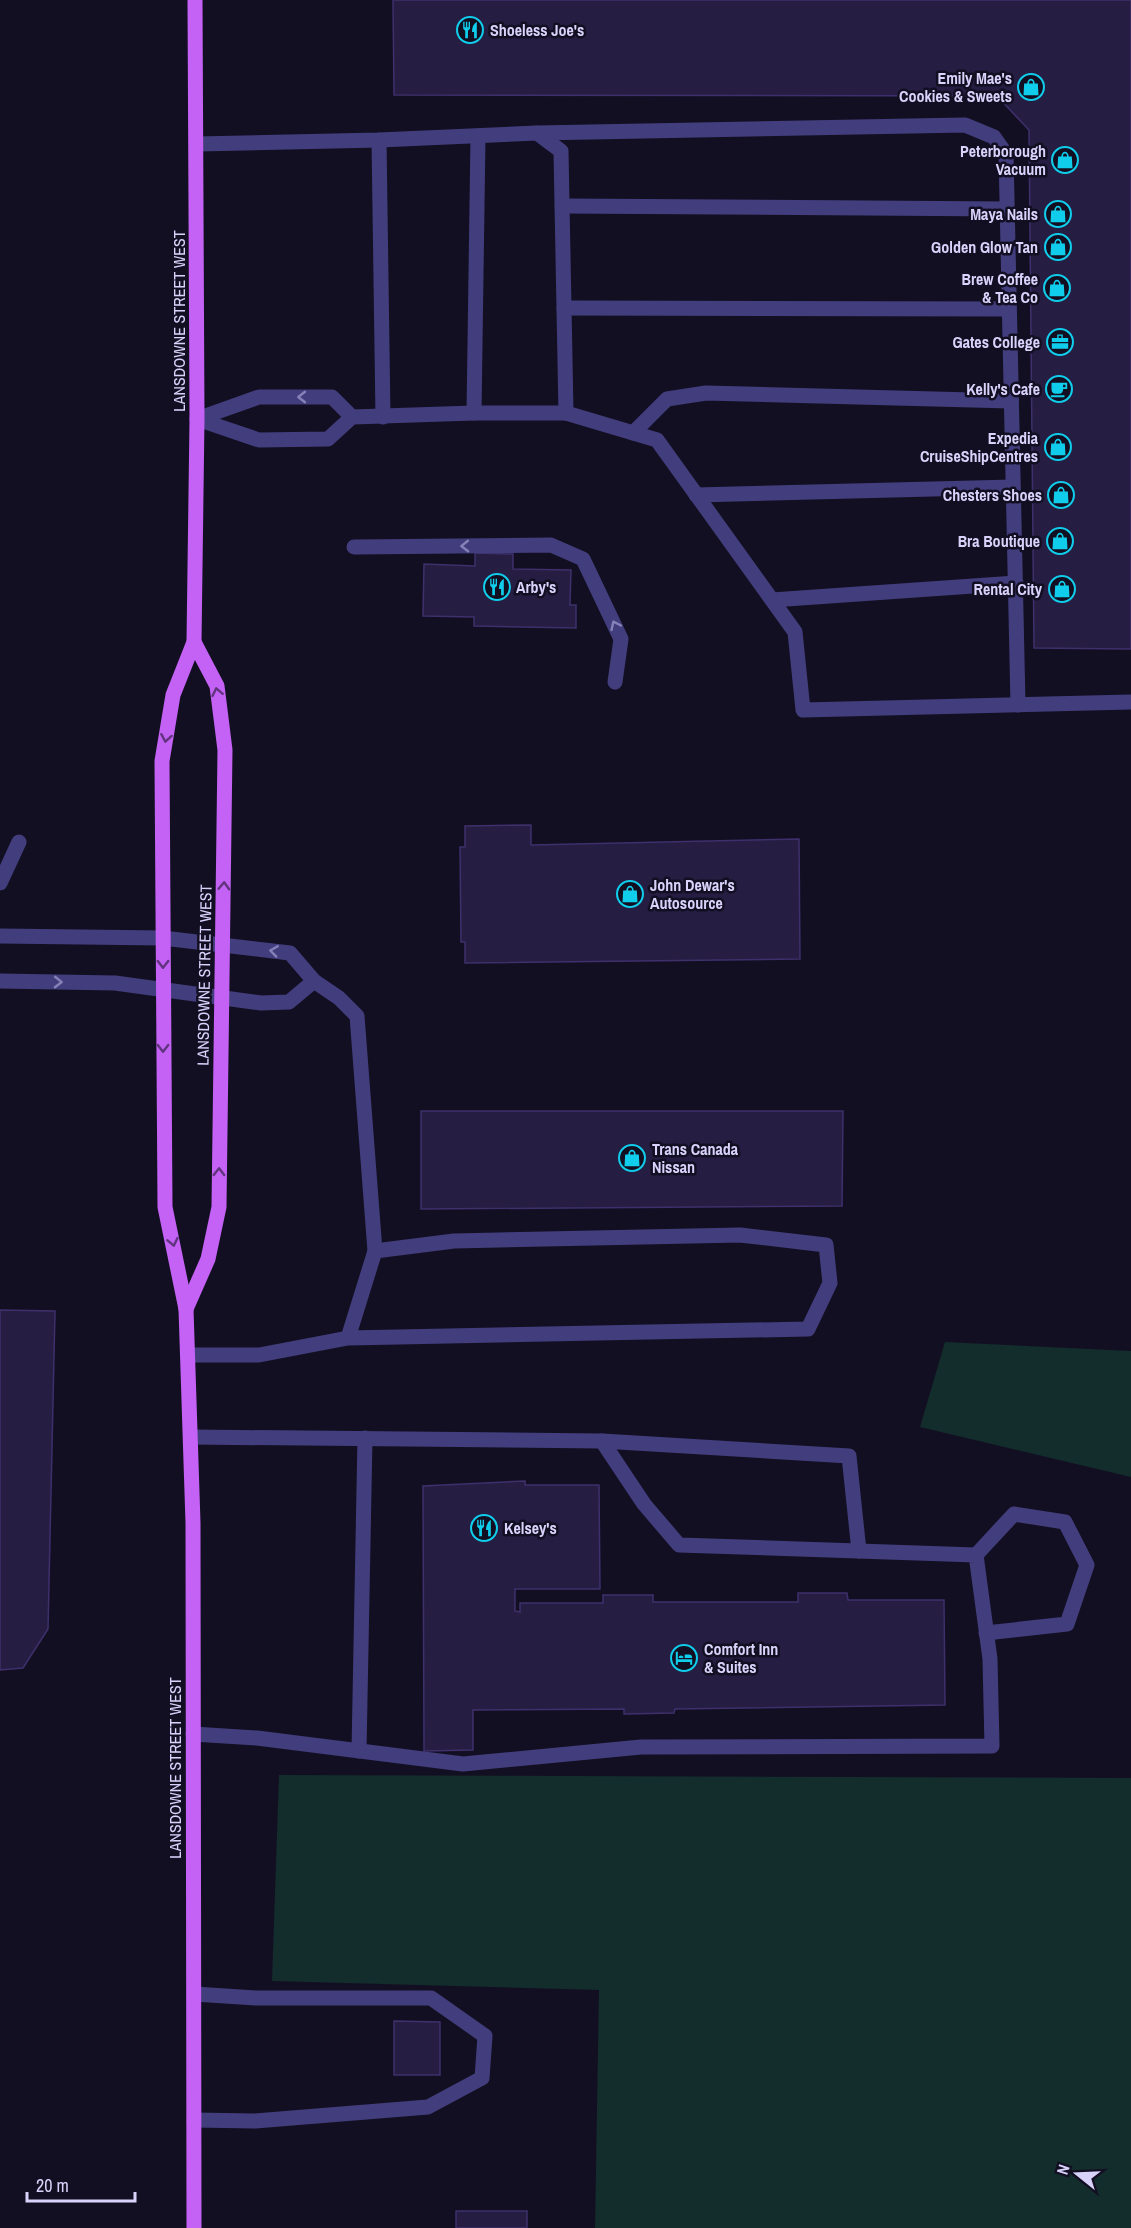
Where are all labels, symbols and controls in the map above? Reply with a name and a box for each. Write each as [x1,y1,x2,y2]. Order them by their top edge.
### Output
restaurant icon: Shoeless Joe's [455,15,485,45]
place label: Shoeless Joe's [490,19,584,41]
place label: Emily Mae's Cookies & Sweets [899,67,1012,107]
shop icon: Emily Mae's Cookies & Sweets [1016,72,1046,102]
place label: Peterborough Vacuum [960,140,1046,180]
shop icon: Peterborough Vacuum [1050,145,1080,175]
shop icon: Maya Nails [1043,199,1073,229]
place label: Maya Nails [970,203,1038,225]
street label: LANSDOWNE STREET WEST [168,230,190,412]
shop icon: Golden Glow Tan [1043,232,1073,262]
place label: Golden Glow Tan [931,236,1038,258]
place label: Brew Coffee & Tea Co [961,268,1038,308]
shop icon: Brew Coffee & Tea Co [1042,273,1072,303]
office icon: Gates College [1045,327,1075,357]
place label: Gates College [952,331,1040,353]
cafe icon: Kelly's Cafe [1044,374,1074,404]
place label: Kelly's Cafe [966,378,1040,400]
one-way arrow [297,391,306,403]
place label: Expedia CruiseShipCentres [920,427,1039,467]
shop icon: Expedia CruiseShipCentres [1043,432,1073,462]
shop icon: Chesters Shoes [1046,480,1076,510]
place label: Chesters Shoes [943,484,1042,506]
shop icon: Bra Boutique [1045,526,1075,556]
place label: Bra Boutique [958,530,1040,552]
one-way arrow [460,540,469,552]
restaurant icon: Arby's [482,572,512,602]
shop icon: Rental City [1047,574,1077,604]
place label: Arby's [516,576,556,598]
place label: Rental City [973,578,1043,600]
one-way arrow [610,621,622,632]
one-way arrow [211,687,224,697]
one-way arrow [160,733,173,743]
place label: John Dewar's Autosource [650,874,735,914]
shop icon: John Dewar's Autosource [615,879,645,909]
one-way arrow [217,881,230,890]
street label: LANSDOWNE STREET WEST [191,884,217,1066]
one-way arrow [270,945,279,957]
one-way arrow [157,959,169,968]
one-way arrow [54,976,63,988]
one-way arrow [157,1044,169,1053]
place label: Trans Canada Nissan [652,1138,739,1178]
shop icon: Trans Canada Nissan [617,1143,647,1173]
one-way arrow [213,1167,225,1176]
one-way arrow [165,1237,178,1247]
restaurant icon: Kelsey's [469,1513,499,1543]
place label: Kelsey's [504,1517,557,1539]
place label: Comfort Inn & Suites [704,1638,778,1678]
hotel icon: Comfort Inn & Suites [669,1643,699,1673]
street label: LANSDOWNE STREET WEST [164,1677,186,1859]
north arrow [1047,2144,1107,2204]
text: N [1051,2161,1075,2177]
scale bar [27,2165,135,2203]
text: 20 m [36,2173,69,2198]

